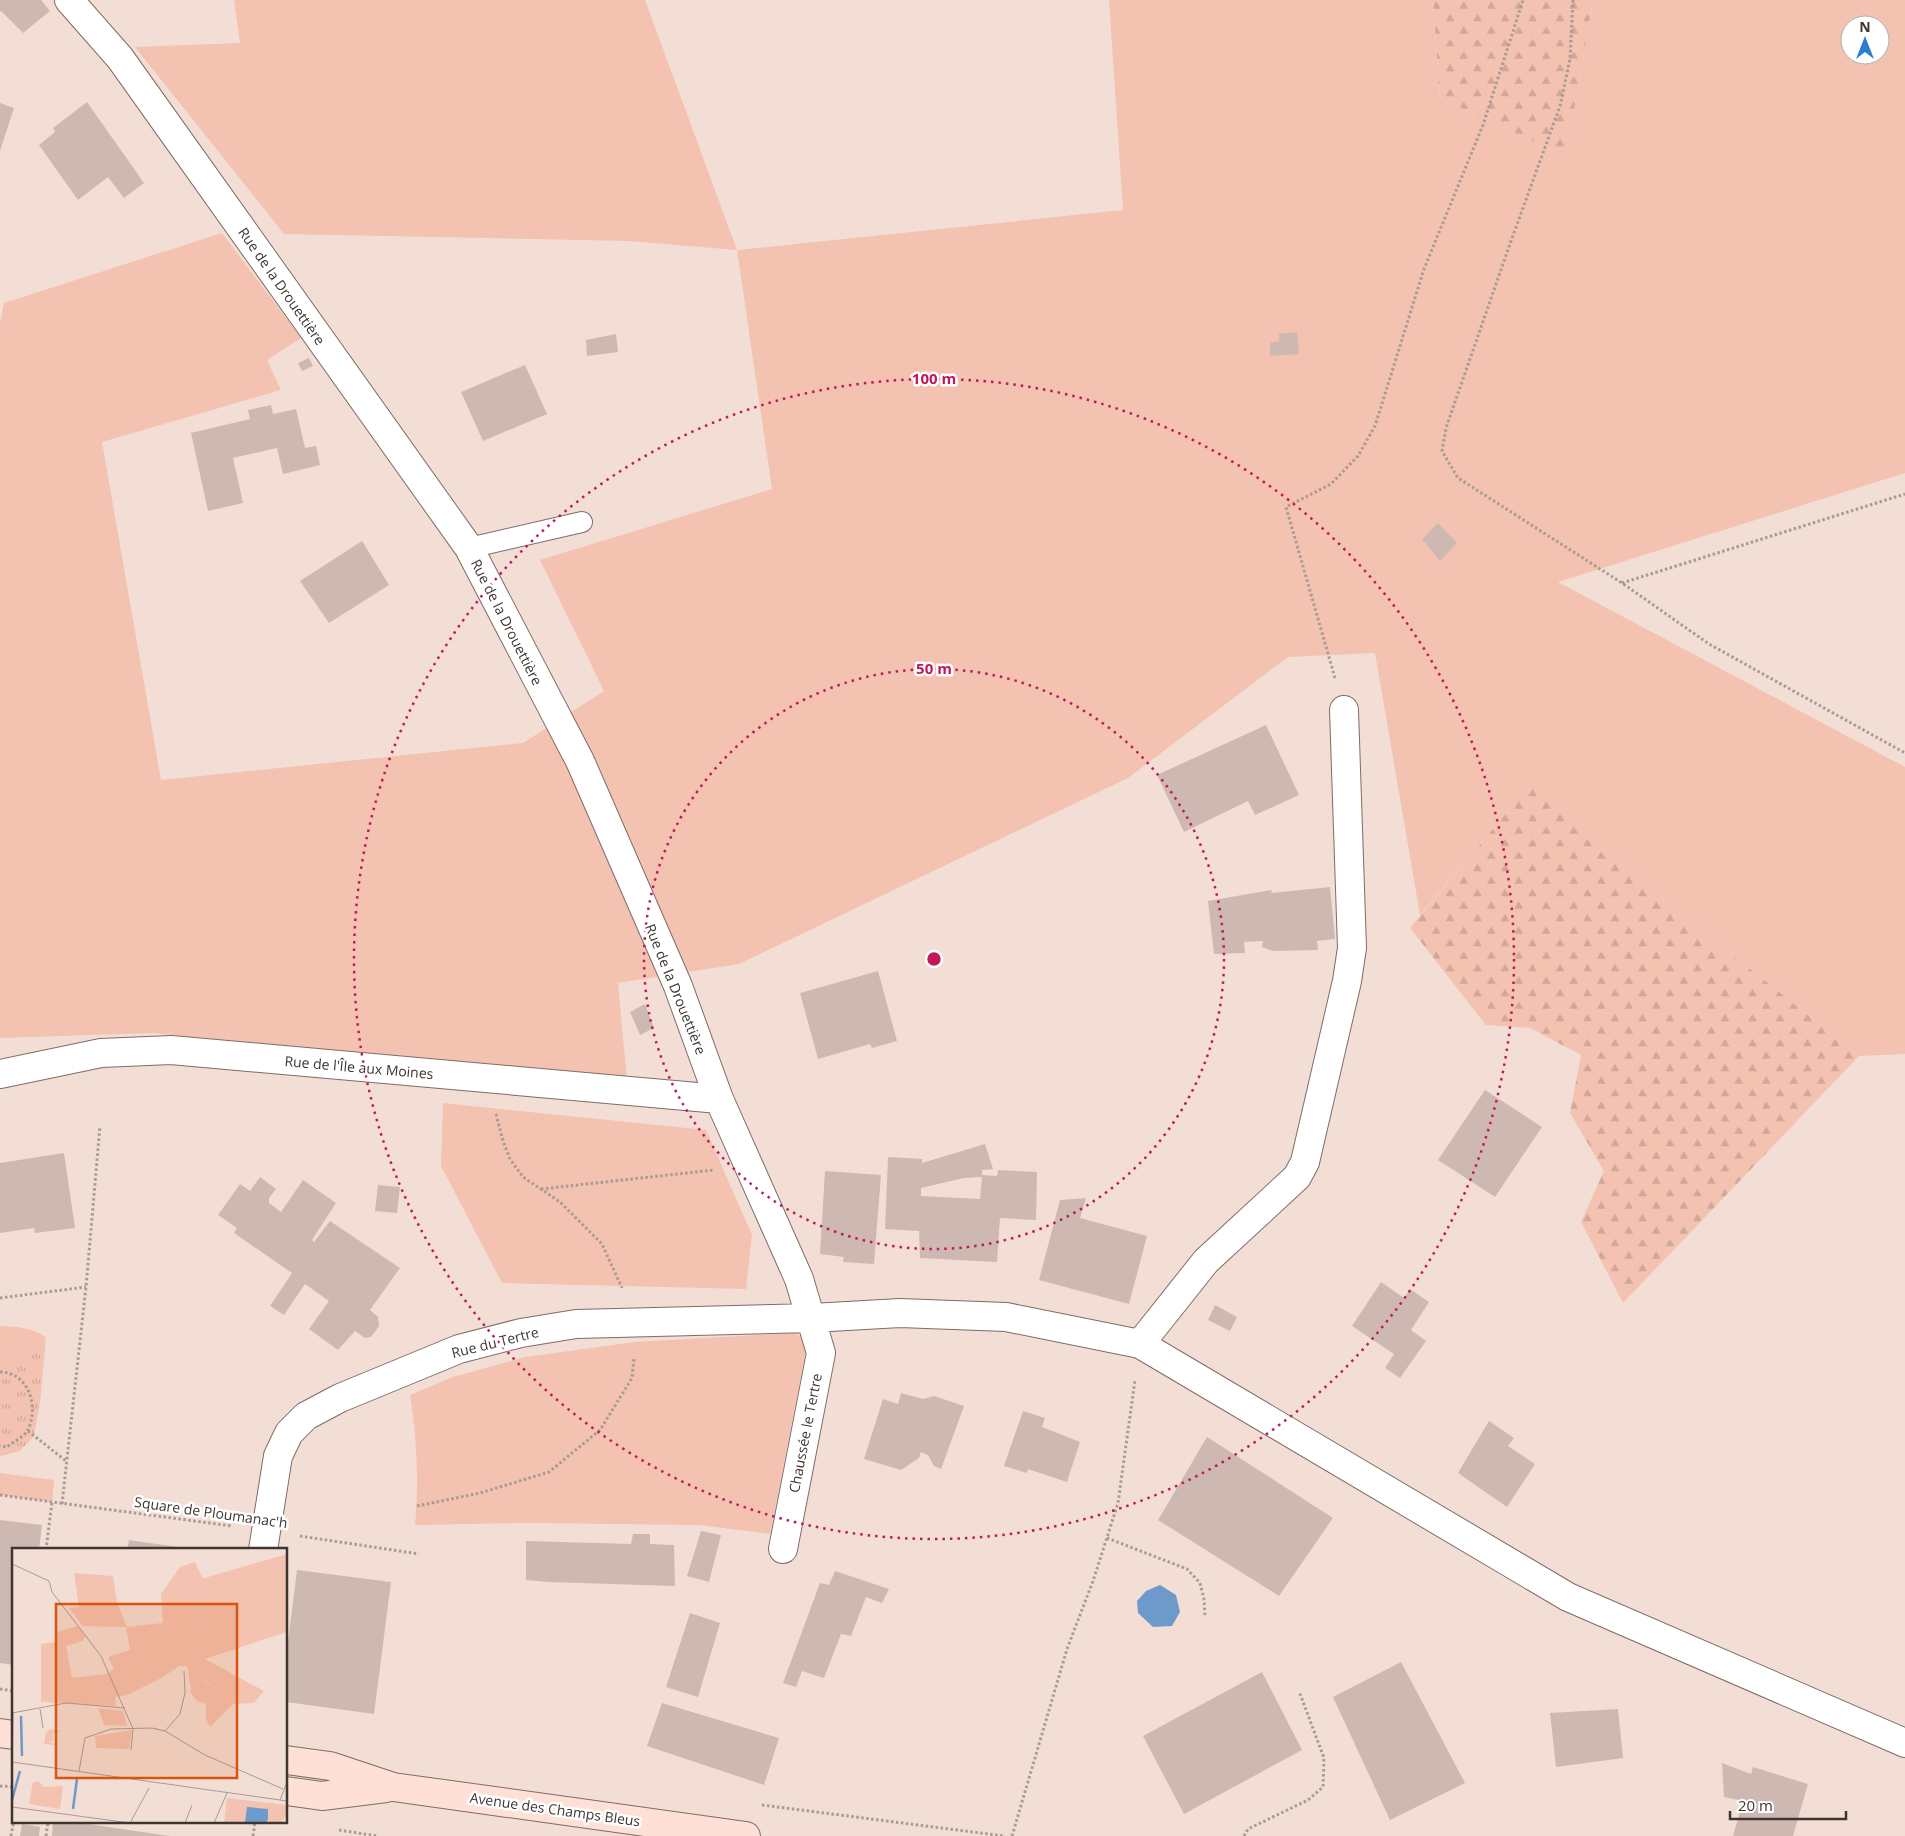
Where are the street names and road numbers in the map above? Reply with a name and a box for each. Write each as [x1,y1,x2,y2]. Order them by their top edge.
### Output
street label: Rue de la Drouettière [234,223,330,349]
street label: Rue de la Drouettière [467,556,547,689]
street label: Rue de la Drouettière [641,921,711,1057]
street label: Rue de l'Île aux Moines [284,1051,435,1083]
street label: Rue du Tertre [449,1322,541,1362]
street label: Chaussée le Tertre [784,1371,826,1494]
street label: Square de Ploumanac'h [133,1492,289,1532]
street label: Avenue des Champs Bleus [469,1788,642,1830]

